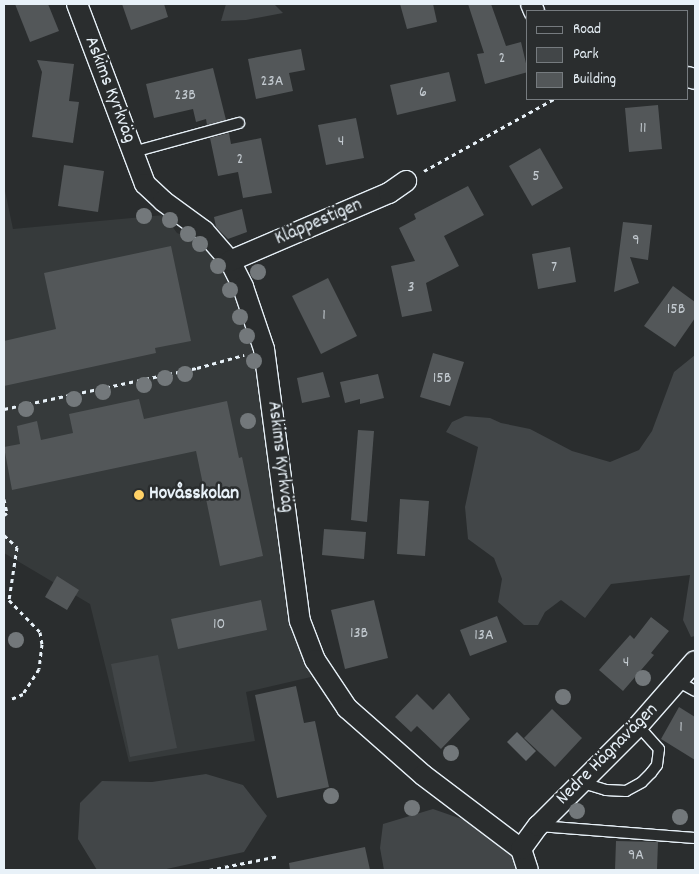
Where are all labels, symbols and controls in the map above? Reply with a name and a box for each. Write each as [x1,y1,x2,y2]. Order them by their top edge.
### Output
legend [526,10,689,100]
text: Road [573,19,601,41]
street label: Askims Kyrkväg [78,34,140,146]
text: Park [573,44,599,66]
house number: 2 [499,49,505,69]
text: Building [573,69,616,91]
house number: 23A [261,72,283,92]
house number: 6 [419,83,427,103]
house number: 23B [174,86,196,106]
house number: 11 [639,119,647,139]
house number: 4 [338,132,344,152]
house number: 2 [237,150,243,170]
house number: 5 [532,167,540,187]
street label: Kläppestigen [272,194,366,252]
house number: 9 [632,231,640,251]
house number: 7 [551,258,557,278]
house number: 3 [407,278,415,298]
house number: 15B [667,300,685,320]
house number: 1 [322,306,326,326]
house number: 15B [433,369,451,389]
street label: Askims Kyrkväg [261,400,297,514]
place label: Hovåsskolan [149,484,239,506]
marker: Hovåsskolan [133,489,145,501]
house number: 10 [213,615,225,635]
house number: 13B [350,624,368,644]
house number: 13A [474,626,494,646]
house number: 4 [623,653,629,673]
street label: Nedre Hägnavägen [552,699,664,811]
house number: 1 [679,718,683,738]
house number: 9A [628,846,644,866]

